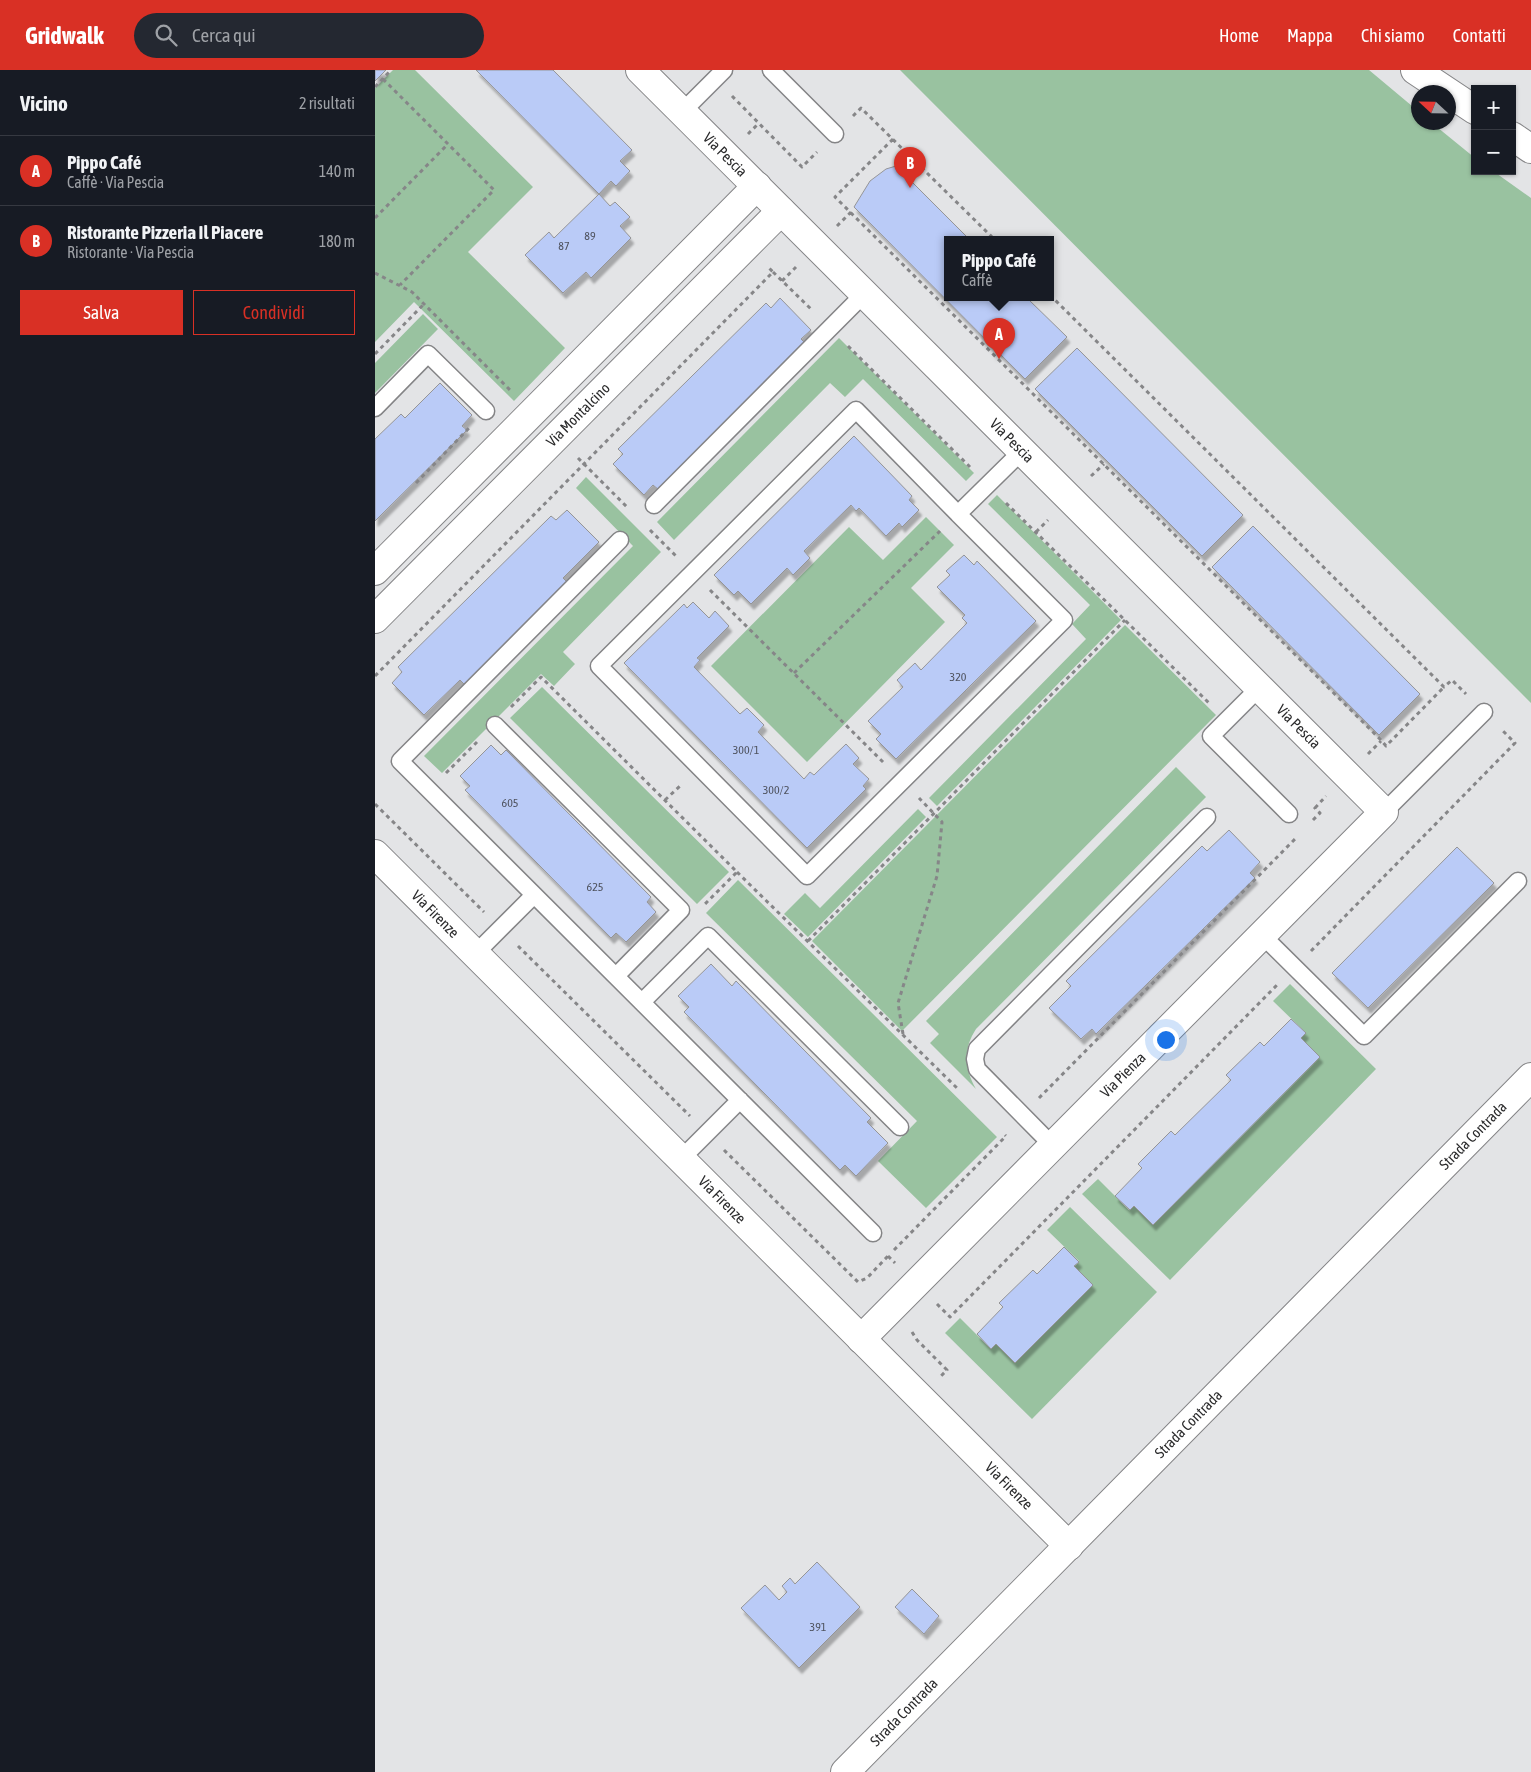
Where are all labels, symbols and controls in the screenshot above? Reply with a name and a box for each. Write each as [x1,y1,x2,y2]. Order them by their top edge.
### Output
search box [134,13,484,58]
icon: search [152,21,180,49]
text: Gridwalk [25,22,104,49]
text: Cerca qui [192,24,256,46]
text: Home [1219,25,1259,46]
text: Mappa [1287,25,1333,46]
text: Chi siamo [1361,25,1425,46]
text: Contatti [1453,25,1506,46]
north arrow [1411,85,1456,130]
map controls [1471,85,1516,175]
button: + [1471,85,1516,130]
text: Vicino [20,91,68,115]
text: 2 risultati [299,94,355,112]
street label: Via Pescia [700,129,751,180]
button: − [1471,130,1516,175]
pin: B [894,147,926,188]
text: Pippo Café [67,151,141,173]
text: A [32,162,40,180]
text: 140 m [319,162,355,180]
text: Caffè · Via Pescia [67,173,164,191]
text: Ristorante Pizzeria Il Piacere [67,221,263,243]
house number: 89 [584,229,596,243]
text: B [32,232,40,250]
text: 180 m [319,232,355,250]
popup [944,236,1054,301]
house number: 87 [558,239,570,253]
text: Ristorante · Via Pescia [67,243,194,261]
text: Pippo Café [962,249,1036,271]
text: Caffè [962,271,992,289]
button: Salva [20,290,183,335]
button: Condividi [193,290,355,335]
pin: A [983,318,1015,359]
street label: Via Montalcino [543,379,613,450]
street label: Via Pescia [987,415,1038,466]
house number: 320 [950,670,967,684]
street label: Via Pescia [1273,701,1324,752]
house number: 300/1 [733,743,760,757]
house number: 300/2 [763,783,789,797]
house number: 605 [502,796,518,810]
house number: 625 [587,880,603,894]
street label: Via Firenze [408,886,463,941]
your location [1153,1027,1179,1053]
street label: Via Pienza [1097,1049,1149,1101]
street label: Strada Contrada [1435,1098,1510,1173]
street label: Via Firenze [695,1172,750,1227]
street label: Strada Contrada [1151,1386,1225,1461]
street label: Via Firenze [982,1458,1036,1513]
house number: 391 [810,1620,827,1634]
street label: Strada Contrada [866,1674,941,1749]

